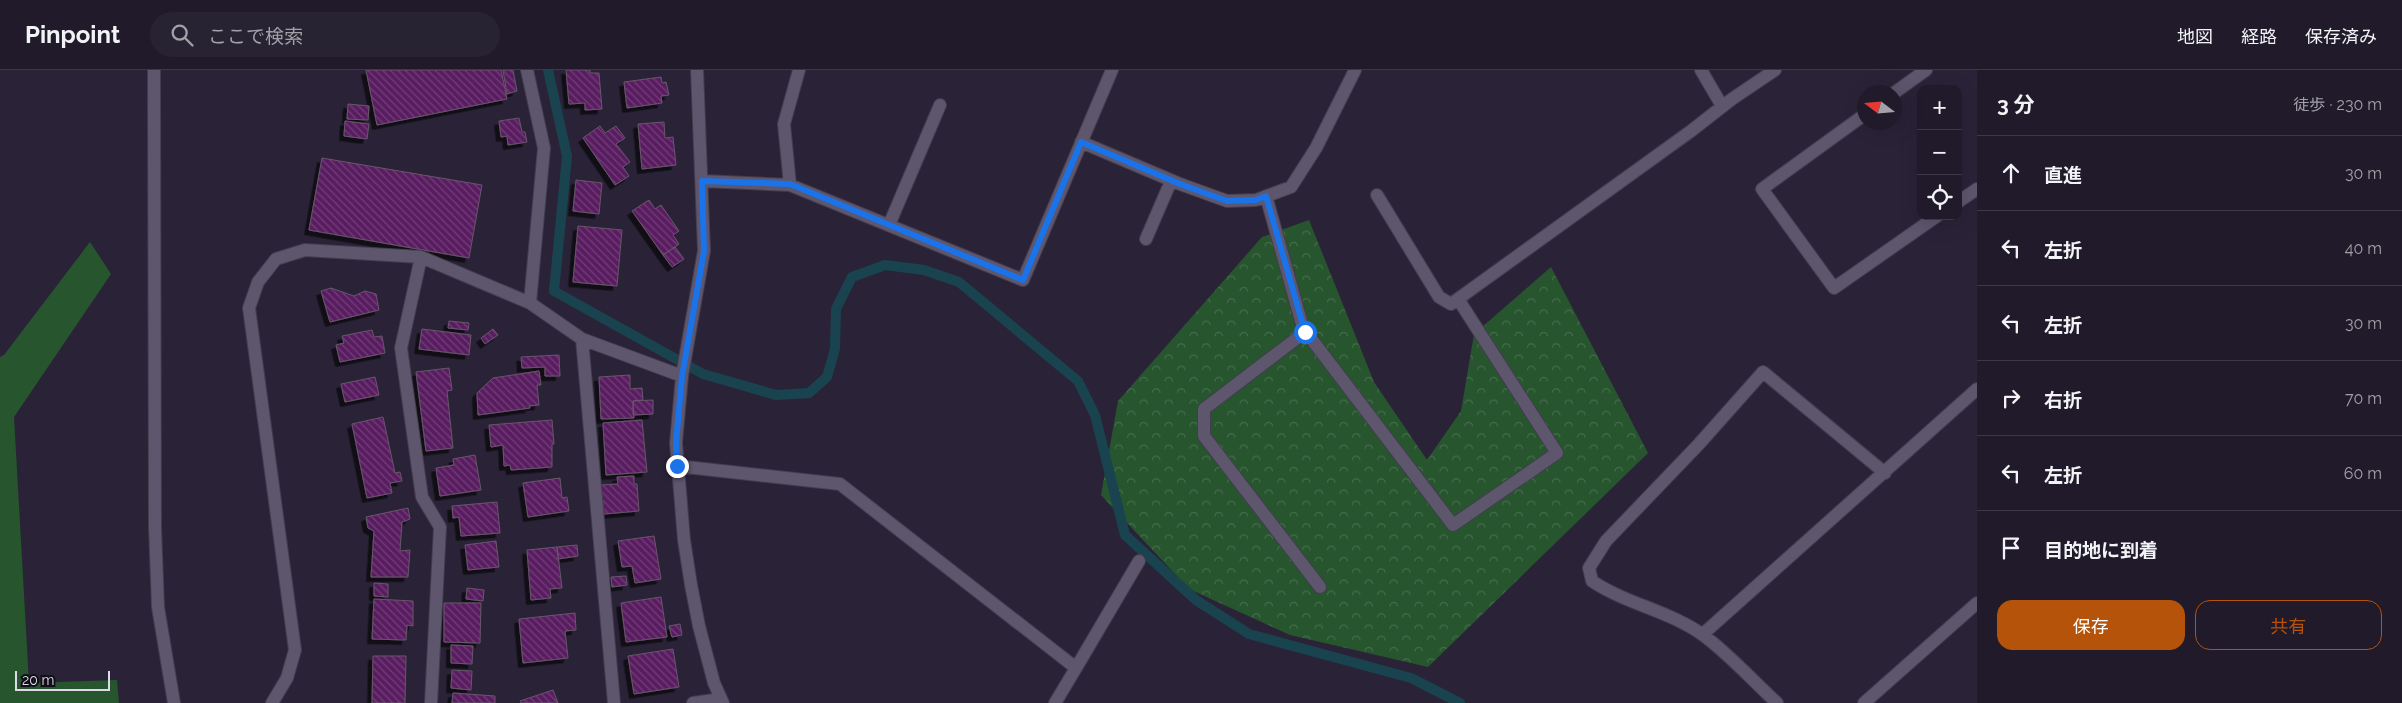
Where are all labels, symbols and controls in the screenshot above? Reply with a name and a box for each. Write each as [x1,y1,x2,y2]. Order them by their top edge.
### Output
search box [150,12,500,57]
text: Pinpoint [25,20,120,49]
icon: search [168,21,196,49]
text: ここで検索 [208,25,303,47]
text: 地図 [2177,26,2213,47]
text: 経路 [2241,26,2277,47]
text: 保存済み [2305,26,2377,47]
north arrow [1857,85,1902,130]
map controls [1917,85,1962,220]
button: + [1917,85,1962,130]
text: 3 分 [1997,92,2035,117]
text: 徒歩 · 230 m [2293,95,2382,114]
button: − [1917,130,1962,175]
icon: ahead [1997,159,2025,187]
text: 直進 [2044,164,2082,186]
text: 30 m [2345,164,2382,183]
button: locate [1917,175,1962,220]
icon: left [1997,234,2025,262]
text: 左折 [2044,239,2082,261]
text: 40 m [2345,239,2382,258]
icon: left [1997,309,2025,337]
text: 左折 [2044,314,2082,336]
text: 30 m [2345,314,2382,333]
route start [1294,321,1317,344]
icon: right [1997,384,2025,412]
text: 右折 [2044,389,2082,411]
text: 70 m [2345,389,2382,408]
route end [666,455,689,478]
icon: left [1997,459,2025,487]
text: 左折 [2044,464,2082,486]
text: 60 m [2344,464,2382,483]
icon: arrive [1997,534,2025,562]
text: 目的地に到着 [2044,539,2158,561]
button: 保存 [1997,600,2185,650]
button: 共有 [2195,600,2382,650]
scale bar [15,668,110,691]
text: 20 m [22,672,54,688]

